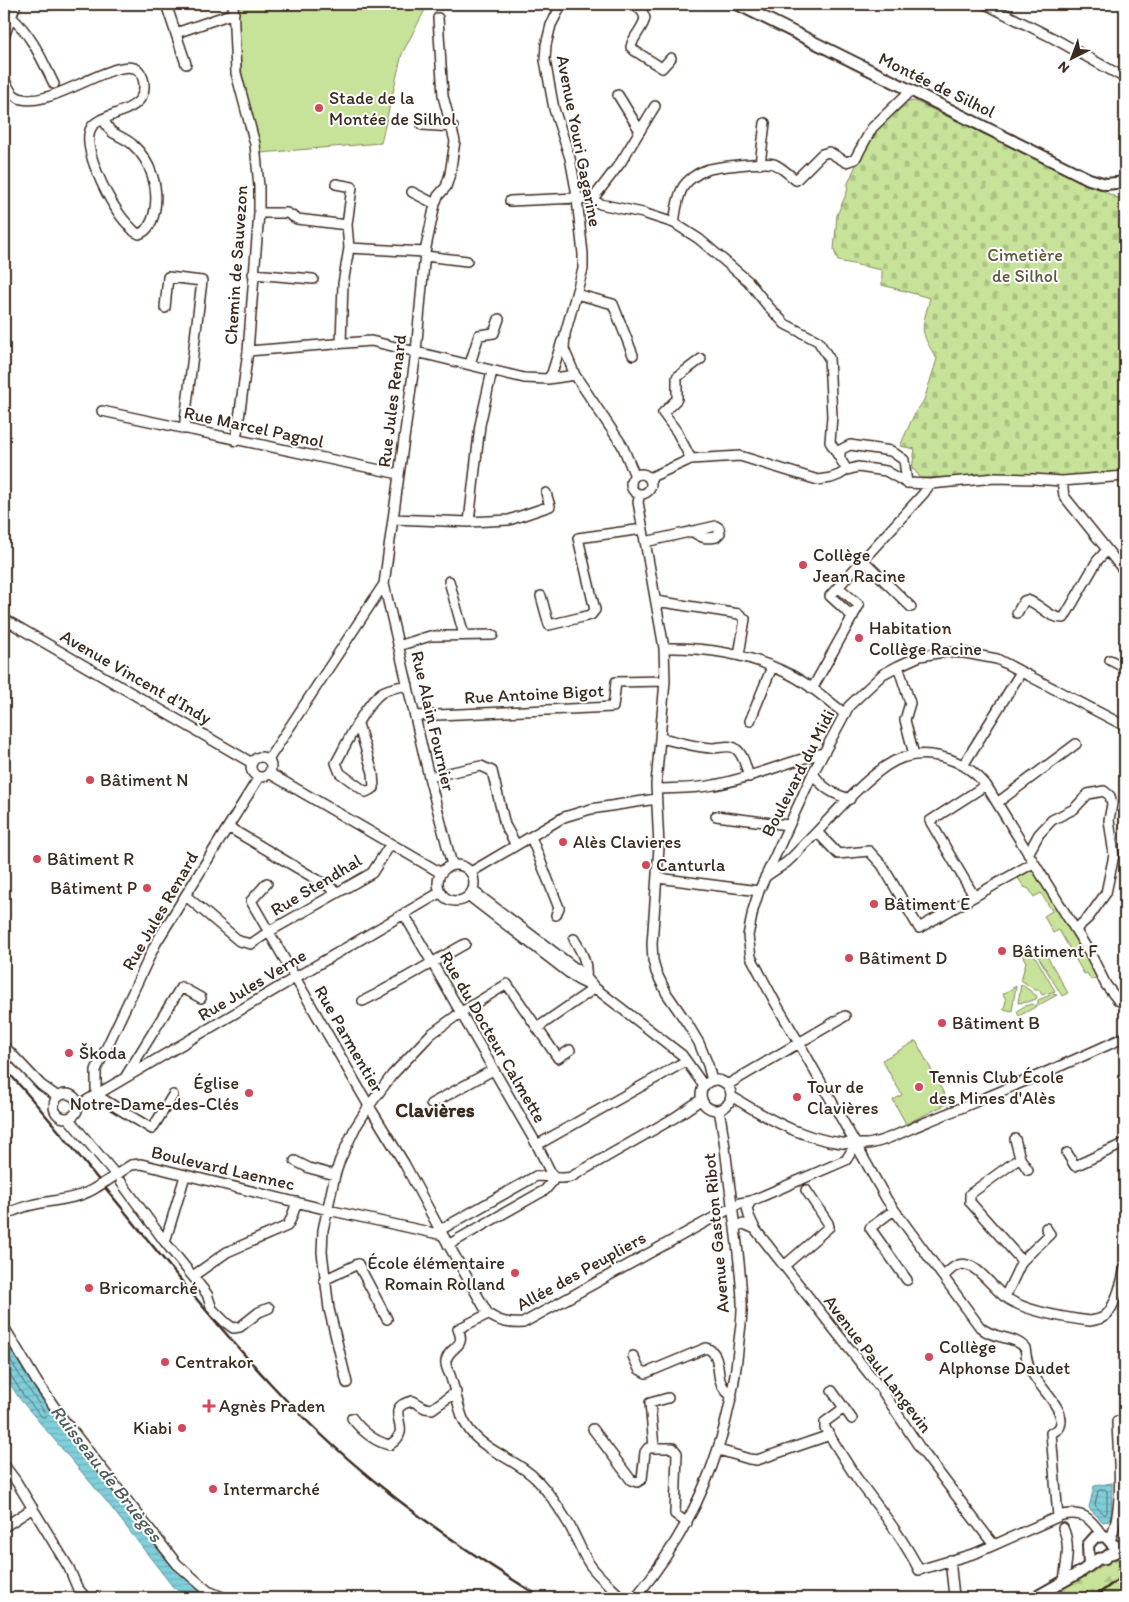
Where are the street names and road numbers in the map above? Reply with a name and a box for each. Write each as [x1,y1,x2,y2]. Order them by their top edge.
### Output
street label: Montée de Silhol [875,47,999,123]
street label: Avenue Youri Gagarine [552,53,606,229]
street label: Chemin de Sauvezon [219,184,253,346]
street label: Rue Jules Renard [373,333,411,469]
street label: Rue Marcel Pagnol [182,401,326,453]
street label: Avenue Vincent d'Indy [56,625,216,730]
street label: Rue Alain Fournier [406,649,460,793]
street label: Rue Antoine Bigot [464,679,605,709]
street label: Boulevard du Midi [756,706,840,840]
street label: Rue Jules Renard [117,847,203,974]
street label: Rue Stendhal [266,849,366,921]
street label: Rue Jules Verne [194,944,310,1026]
street label: Rue du Docteur Calmette [435,947,551,1127]
street label: Rue Parmentier [309,981,389,1097]
street label: Boulevard Laennec [149,1141,297,1195]
street label: Avenue Gaston Ribot [698,1152,734,1314]
street label: Allée des Peupliers [512,1226,650,1316]
street label: Avenue Paul Langevin [819,1291,937,1438]

